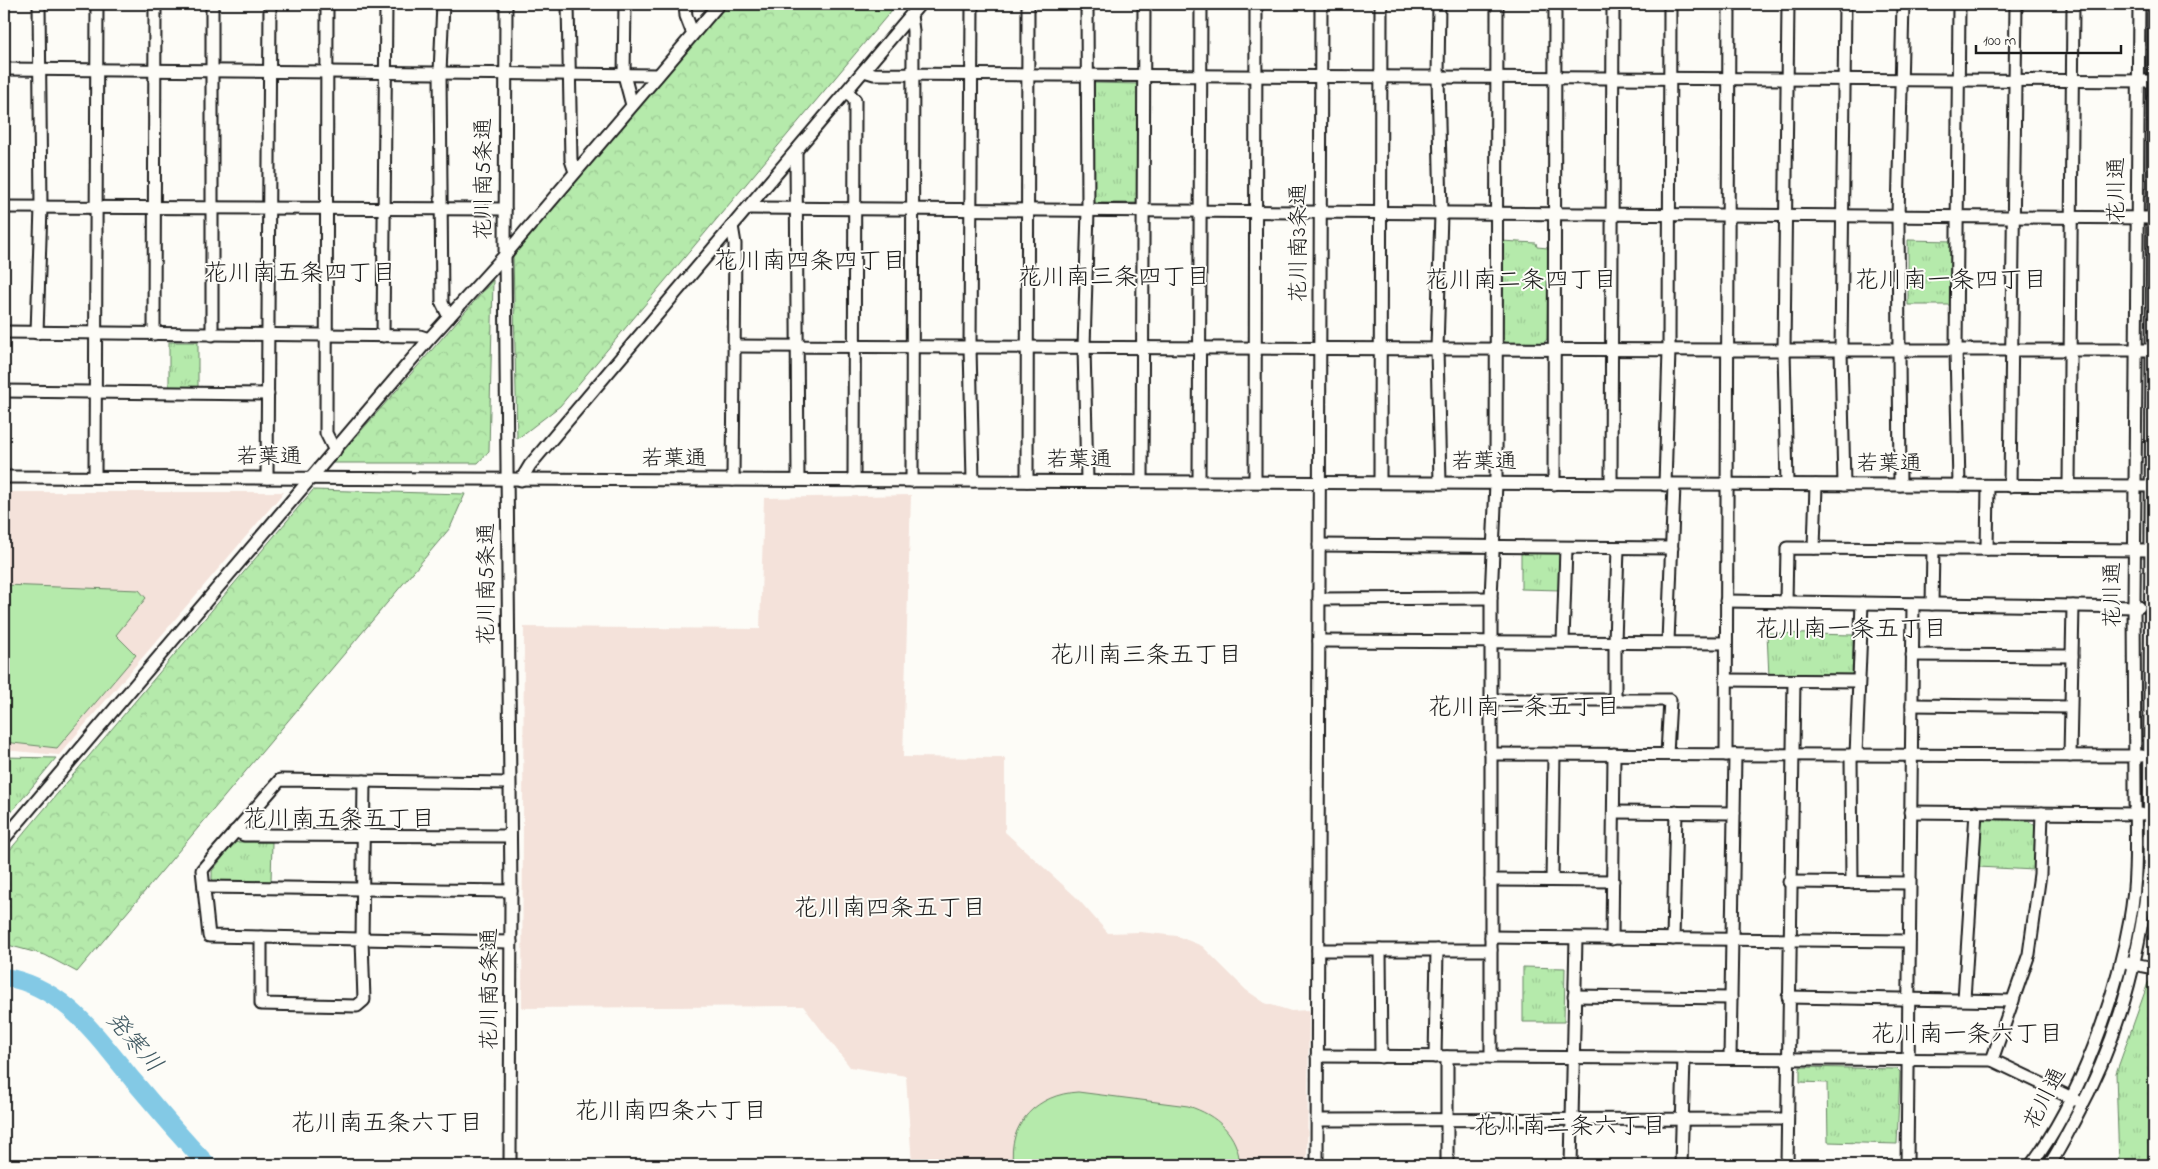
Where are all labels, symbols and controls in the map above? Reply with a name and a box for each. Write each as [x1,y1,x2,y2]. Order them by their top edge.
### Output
scale bar [1976,22,2120,54]
text: 100 m [1983,30,2016,52]
street label: 花川南5条通 [469,118,501,240]
street label: 花川通 [2102,157,2134,223]
street label: 花川南3条通 [1284,183,1316,303]
district label: 花川南四条四丁目 [714,245,906,280]
district label: 花川南五条四丁目 [204,257,396,292]
district label: 花川南三条四丁目 [1018,261,1210,296]
district label: 花川南二条四丁目 [1425,264,1617,299]
district label: 花川南一条四丁目 [1855,264,2047,299]
street label: 若葉通 [236,442,302,474]
street label: 若葉通 [641,444,707,476]
street label: 若葉通 [1046,445,1112,477]
street label: 若葉通 [1451,447,1517,479]
street label: 若葉通 [1856,449,1922,481]
street label: 花川南5条通 [472,523,504,645]
street label: 花川通 [2098,562,2130,628]
district label: 花川南一条五丁目 [1755,613,1947,648]
district label: 花川南三条五丁目 [1050,639,1242,674]
district label: 花川南二条五丁目 [1428,691,1620,726]
district label: 花川南五条五丁目 [243,803,435,838]
district label: 花川南四条五丁目 [794,892,986,927]
street label: 花川南5条通 [475,928,507,1050]
water label: 発寒川 [96,1004,170,1082]
district label: 花川南一条六丁目 [1871,1018,2063,1053]
street label: 花川通 [2017,1062,2075,1136]
district label: 花川南四条六丁目 [575,1095,767,1130]
district label: 花川南五条六丁目 [291,1107,483,1142]
district label: 花川南二条六丁目 [1474,1110,1666,1145]

